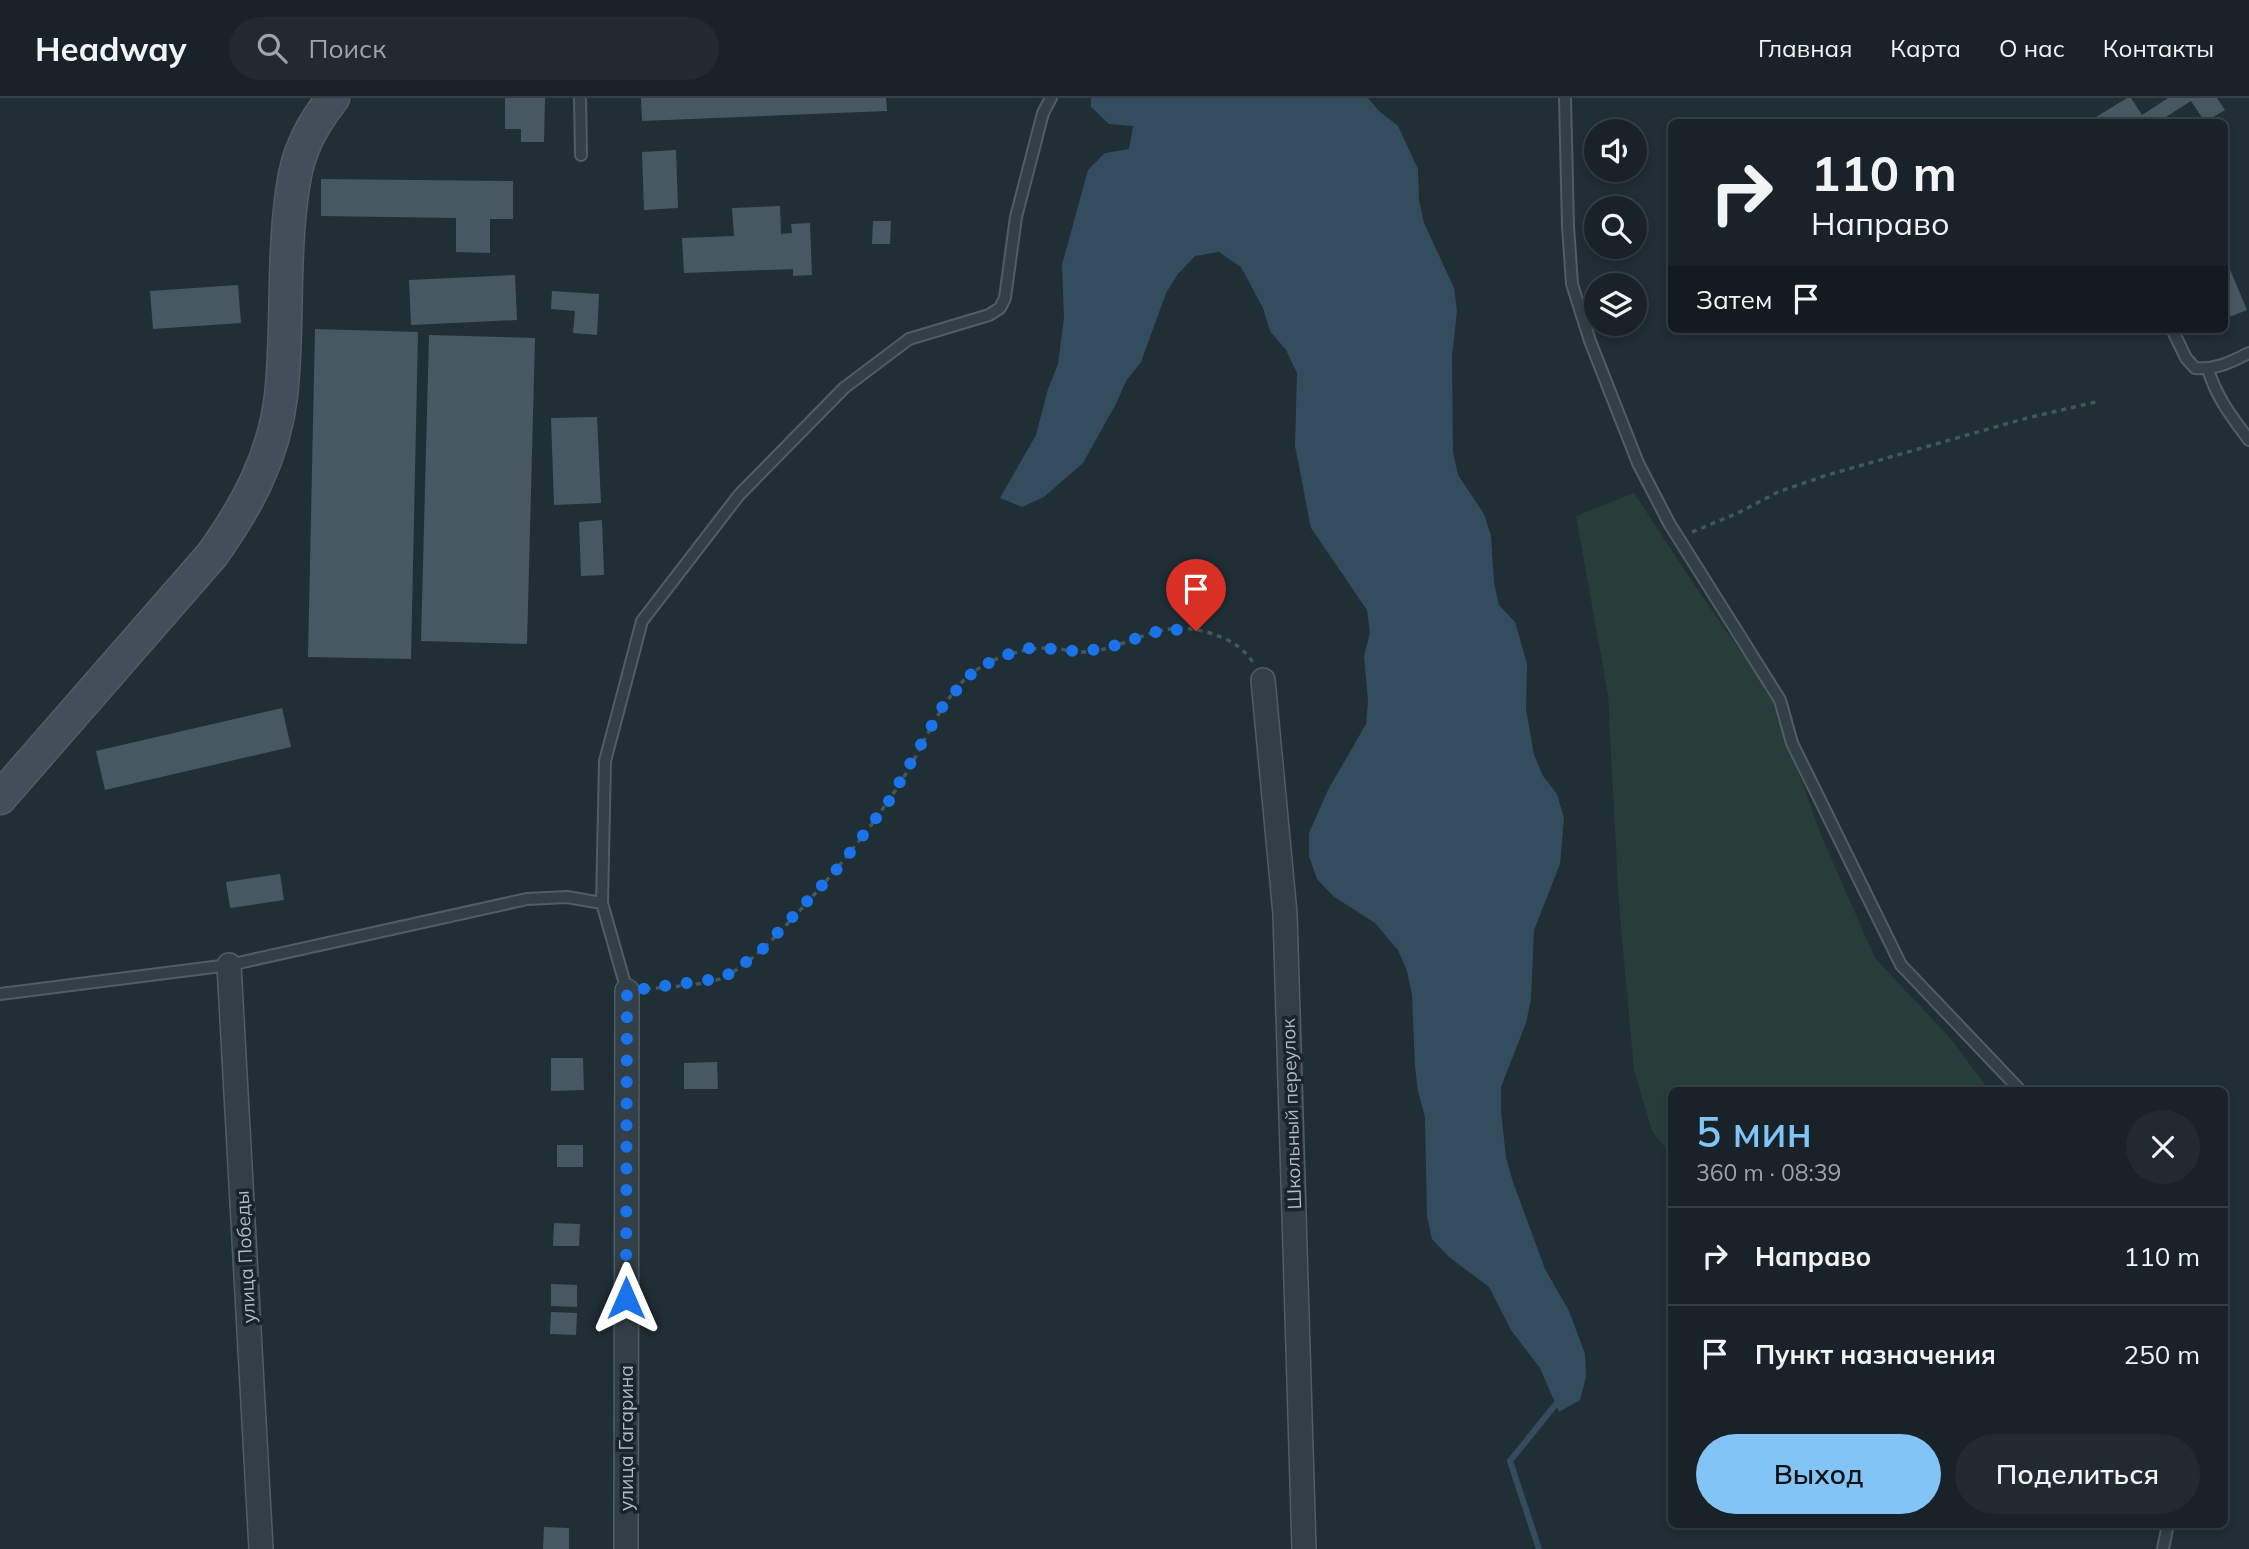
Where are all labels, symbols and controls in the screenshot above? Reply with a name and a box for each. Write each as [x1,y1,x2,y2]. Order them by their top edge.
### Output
search box [229,17,719,80]
text: Headway [35,28,187,69]
icon: search [253,29,291,67]
text: Поиск [309,32,386,65]
text: Главная [1758,33,1852,63]
text: Карта [1890,33,1961,63]
text: О нас [1999,33,2065,63]
text: Контакты [2103,33,2214,63]
map controls [1584,119,1647,336]
button: sound [1584,119,1647,182]
text: 110 m [1811,142,1957,203]
icon: right [1696,147,1787,238]
button: search [1584,196,1647,259]
text: Направо [1811,203,1950,243]
button: layers [1584,273,1647,336]
icon: arrive [1787,280,1825,318]
text: Затем [1696,283,1773,316]
pin [1166,559,1226,631]
icon: arrive [1177,570,1215,608]
street label: Школьный переулок [1276,1017,1306,1210]
text: 5 мин [1696,1105,1812,1158]
button: close [2126,1110,2200,1184]
text: 360 m · 08:39 [1696,1158,1841,1187]
street label: улица Победы [230,1190,260,1324]
icon: right [1696,1237,1734,1275]
text: Направо [1755,1240,1871,1273]
text: 110 m [2124,1240,2200,1273]
position arrow [589,1261,663,1335]
icon: arrive [1696,1335,1734,1373]
text: Пункт назначения [1755,1338,1996,1371]
text: 250 m [2124,1338,2200,1371]
street label: улица Гагарина [614,1365,638,1511]
button: Выход [1696,1434,1941,1514]
button: Поделиться [1955,1434,2200,1514]

